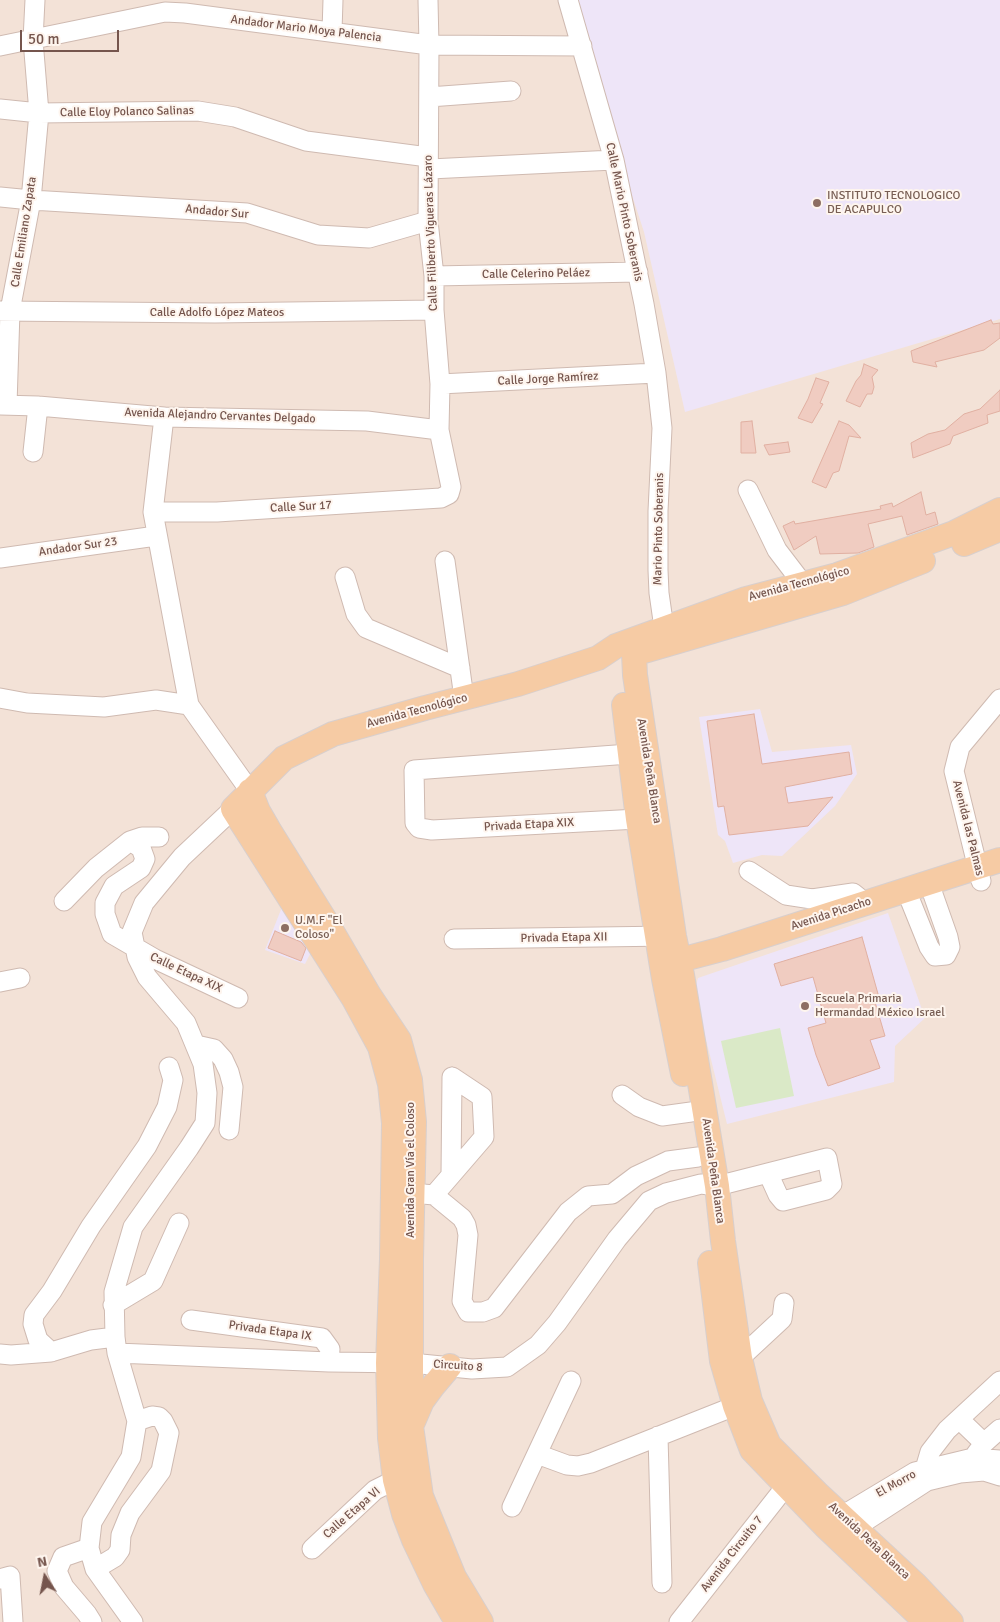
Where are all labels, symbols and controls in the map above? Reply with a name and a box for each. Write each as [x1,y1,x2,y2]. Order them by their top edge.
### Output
street label: Andador Mario Moya Palencia [230,13,382,45]
scale bar [22,20,121,52]
text: 50 m [28,30,59,48]
street label: Calle Eloy Polanco Salinas [60,104,194,120]
street label: Calle Mario Pinto Soberanis [602,141,646,283]
street label: Calle Filiberto Vigueras Lázaro [421,155,441,311]
street label: Calle Emiliano Zapata [8,176,40,288]
place label: INSTITUTO TECNOLOGICO DE ACAPULCO [827,189,961,217]
marker: INSTITUTO TECNOLOGICO DE ACAPULCO [811,197,823,209]
street label: Andador Sur [185,202,249,222]
street label: Calle Celerino Peláez [482,266,590,282]
street label: Calle Adolfo López Mateos [150,306,284,320]
street label: Calle Jorge Ramírez [497,369,599,389]
street label: Avenida Alejandro Cervantes Delgado [124,405,316,427]
street label: Mario Pinto Soberanis [651,472,667,586]
street label: Calle Sur 17 [270,498,332,516]
street label: Andador Sur 23 [38,534,118,560]
street label: Avenida Tecnológico [747,564,851,604]
street label: Avenida Tecnológico [365,691,469,731]
street label: Avenida Peña Blanca [634,717,664,825]
street label: Avenida las Palmas [949,779,987,877]
street label: Privada Etapa XIX [483,815,575,835]
street label: Avenida Picacho [789,894,873,934]
place label: U.M.F "El Coloso" [295,914,343,942]
marker: U.M.F "El Coloso" [279,922,291,934]
street label: Privada Etapa XII [520,930,608,946]
street label: Calle Etapa XIX [147,950,225,996]
place label: Escuela Primaria Hermandad México Israel [815,992,945,1020]
marker: Escuela Primaria Hermandad México Israel [799,1000,811,1012]
street label: Avenida Gran Vía el Coloso [404,1102,418,1238]
street label: Avenida Peña Blanca [698,1117,728,1225]
street label: Privada Etapa IX [228,1318,312,1344]
street label: Circuito 8 [433,1357,483,1375]
street label: El Morro [873,1467,919,1501]
street label: Calle Etapa VI [320,1484,384,1542]
street label: Avenida Peña Blanca [825,1499,913,1583]
street label: Avenida Circuito 7 [698,1513,766,1595]
north arrow [20,1552,70,1602]
text: N [36,1553,48,1571]

